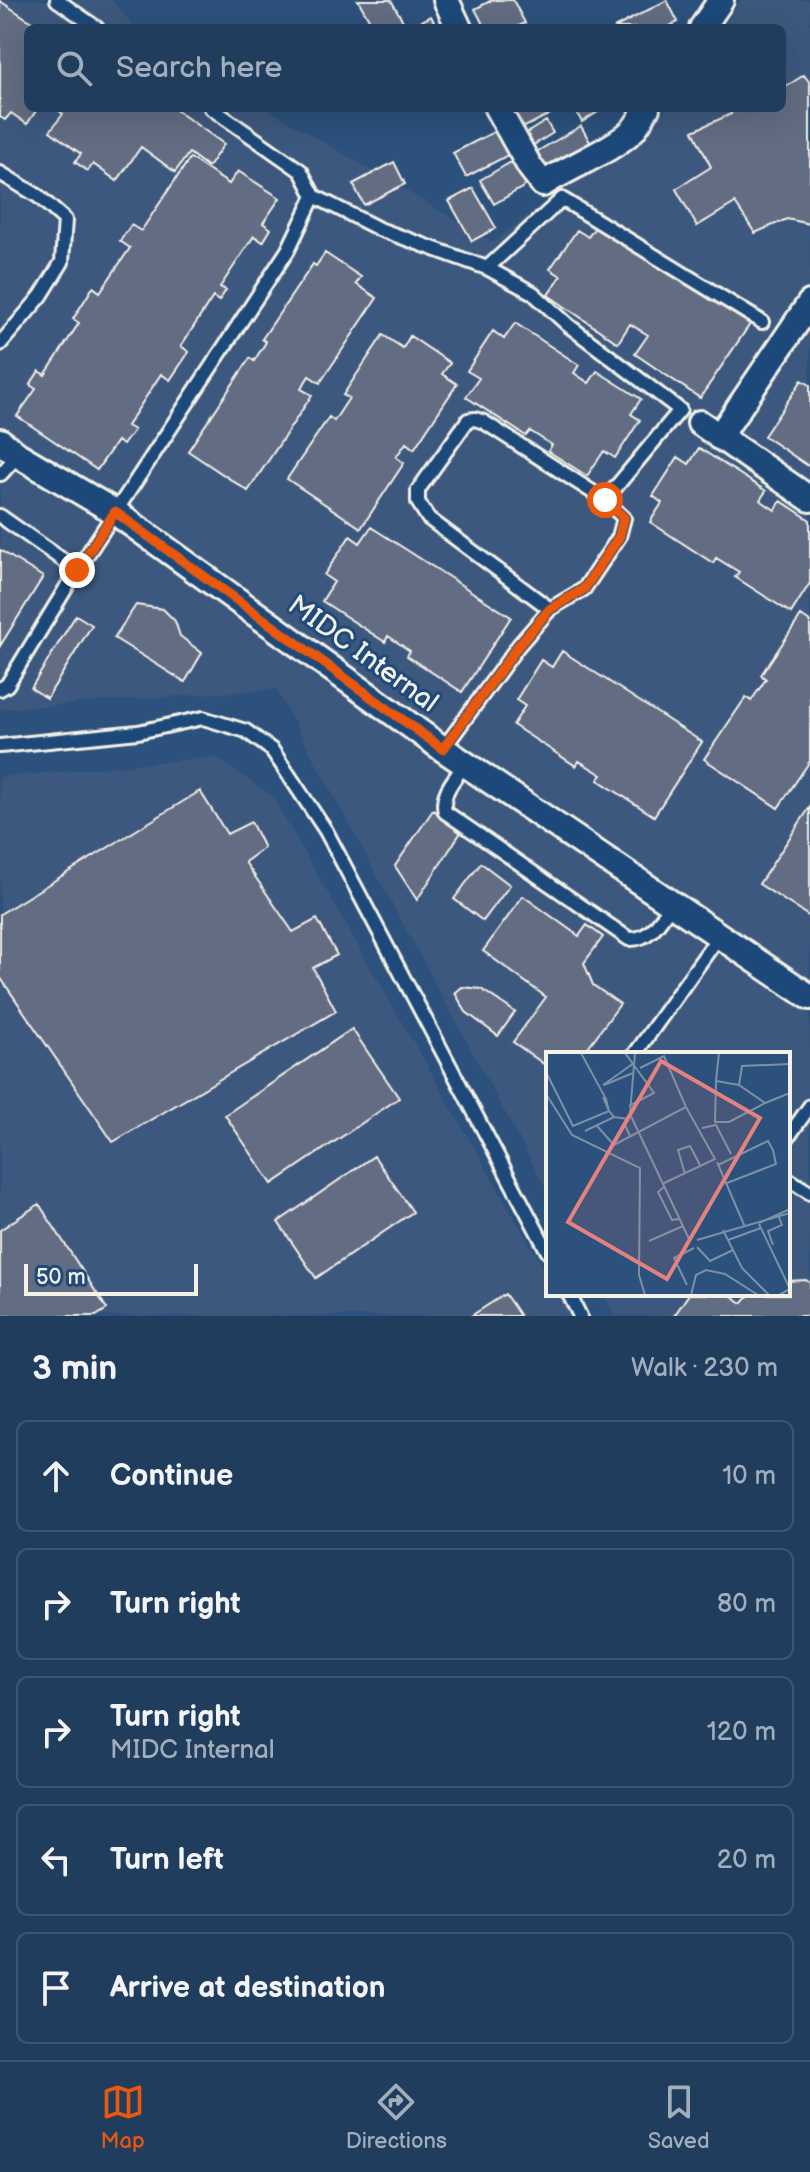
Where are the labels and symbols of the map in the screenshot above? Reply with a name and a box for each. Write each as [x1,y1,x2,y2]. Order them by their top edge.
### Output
route start [587,482,623,518]
route end [59,552,95,588]
street label: MIDC Internal [282,589,444,719]
inset map [546,1052,790,1296]
scale bar [24,1260,198,1296]

